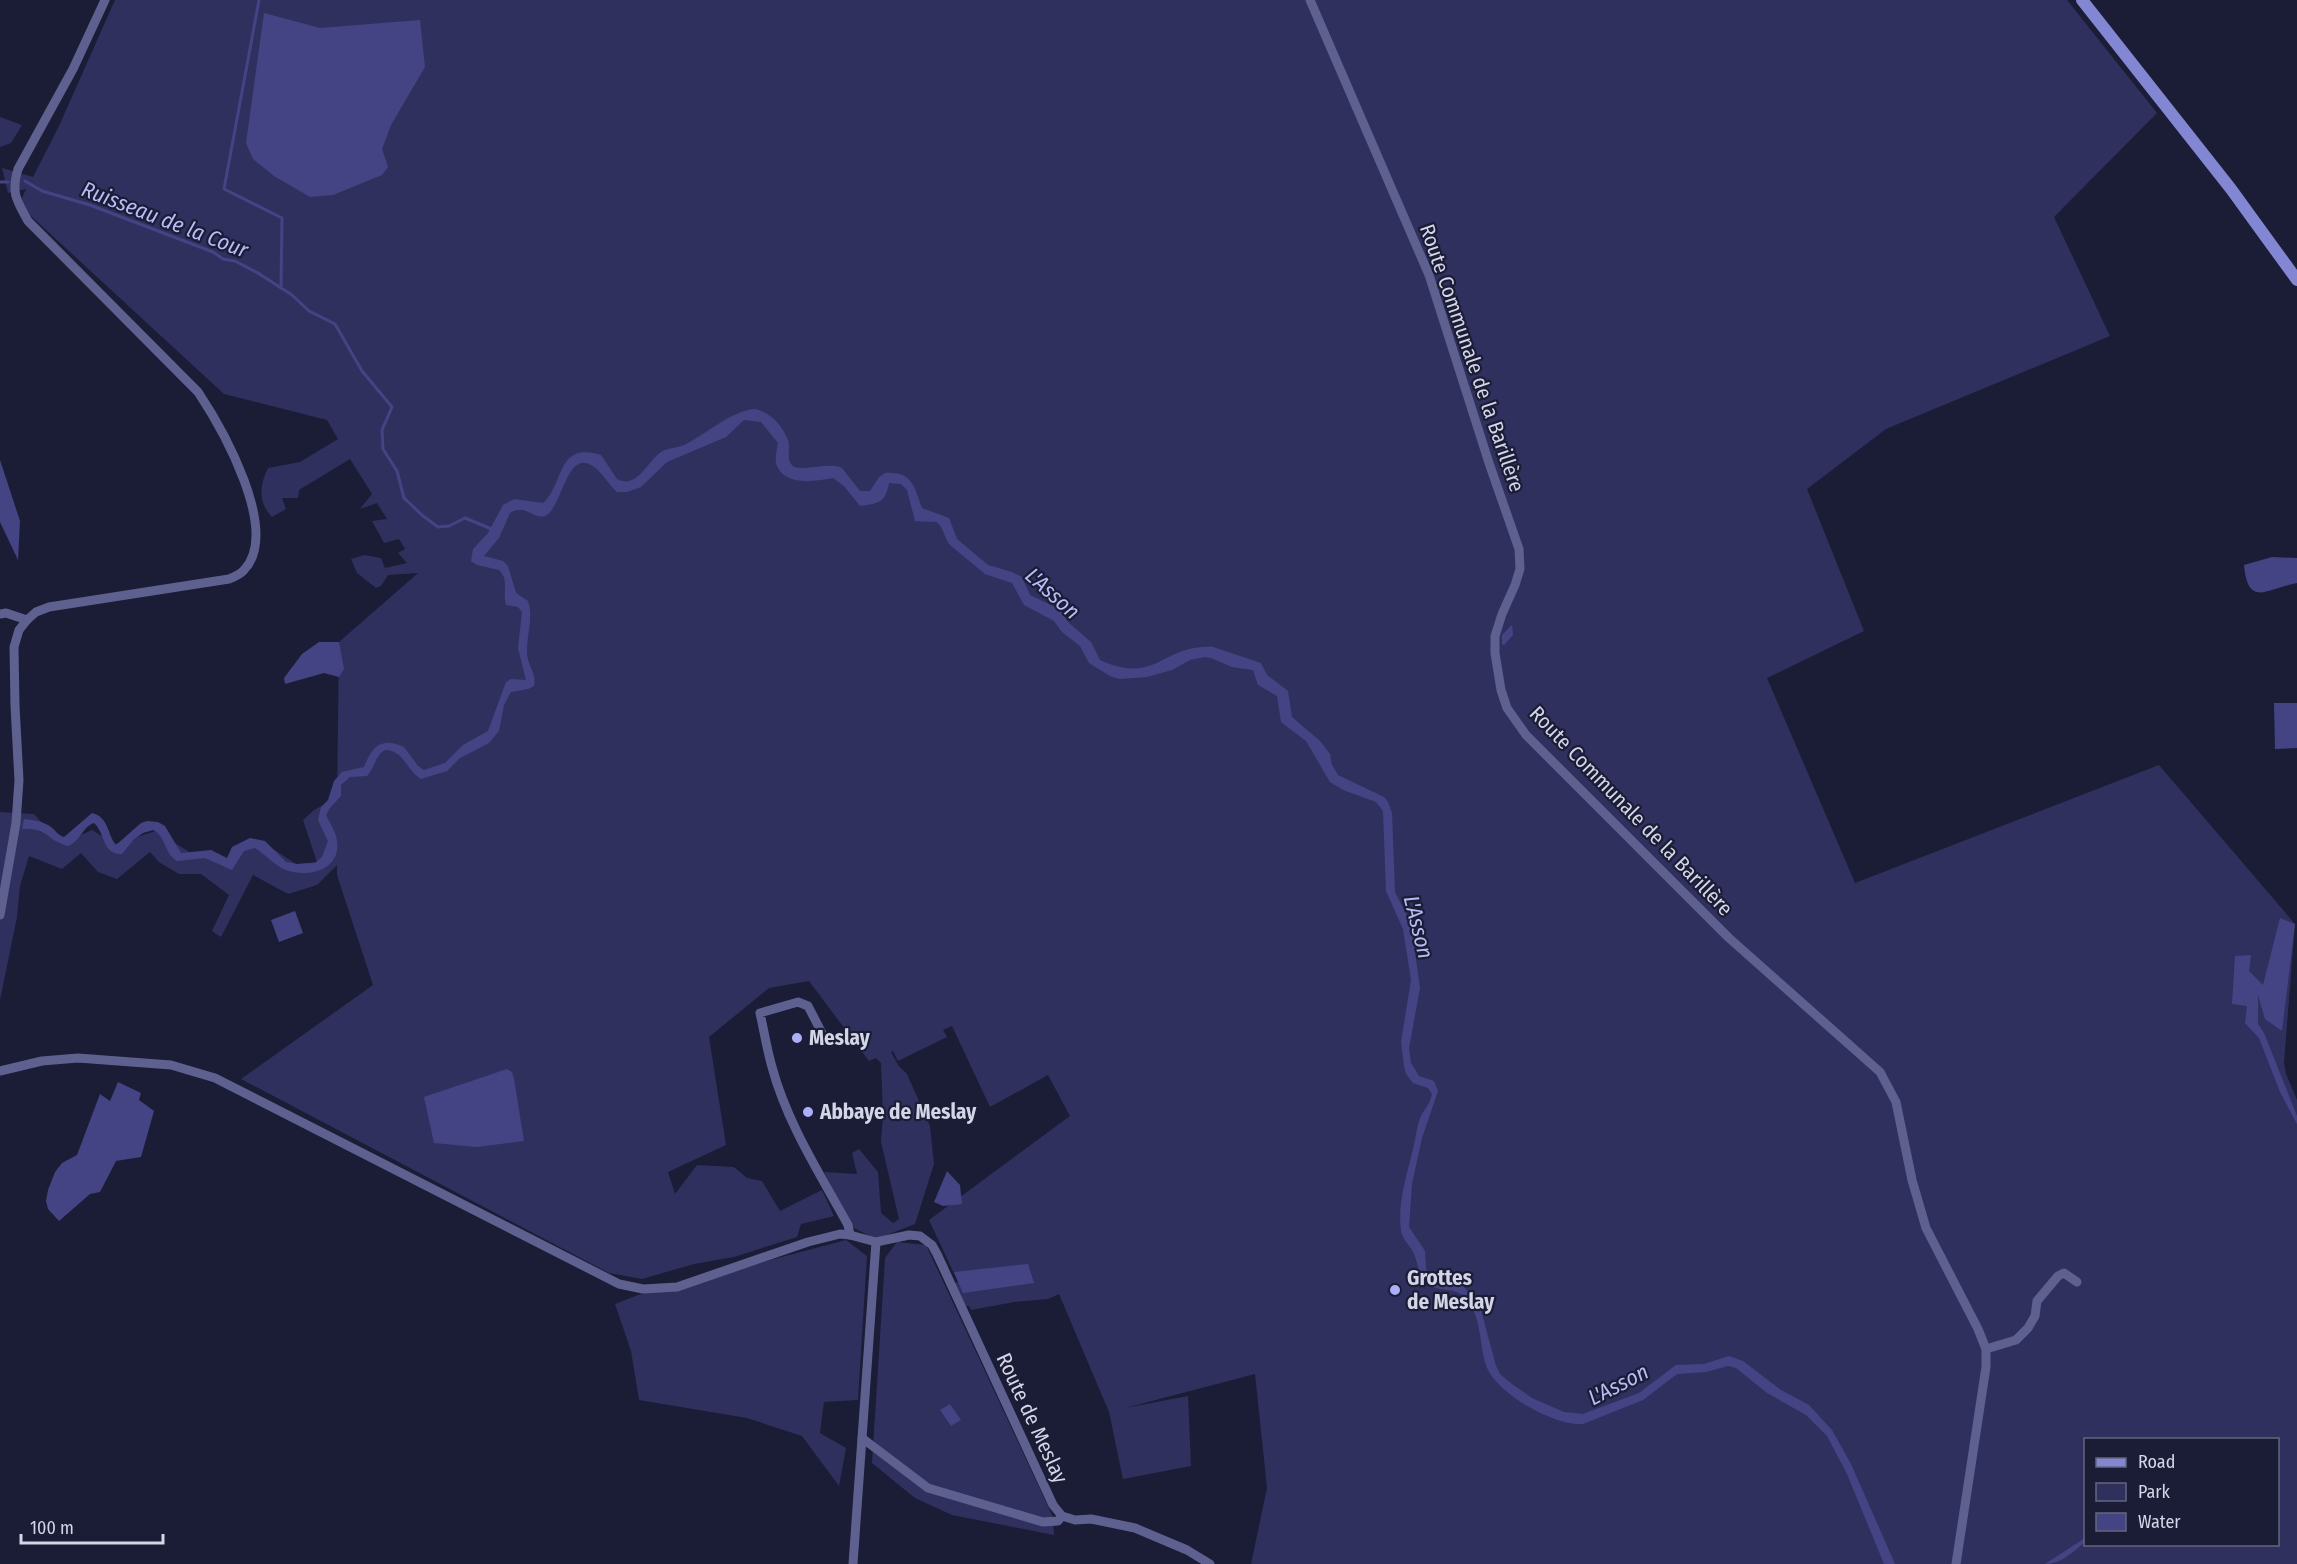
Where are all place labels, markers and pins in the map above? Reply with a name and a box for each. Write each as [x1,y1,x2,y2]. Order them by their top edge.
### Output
place label: Meslay [809,1025,871,1051]
marker: Meslay [790,1031,804,1045]
place label: Abbaye de Meslay [819,1099,977,1125]
marker: Abbaye de Meslay [801,1105,815,1119]
place label: Grottes de Meslay [1407,1265,1495,1315]
marker: Grottes de Meslay [1388,1283,1402,1297]

